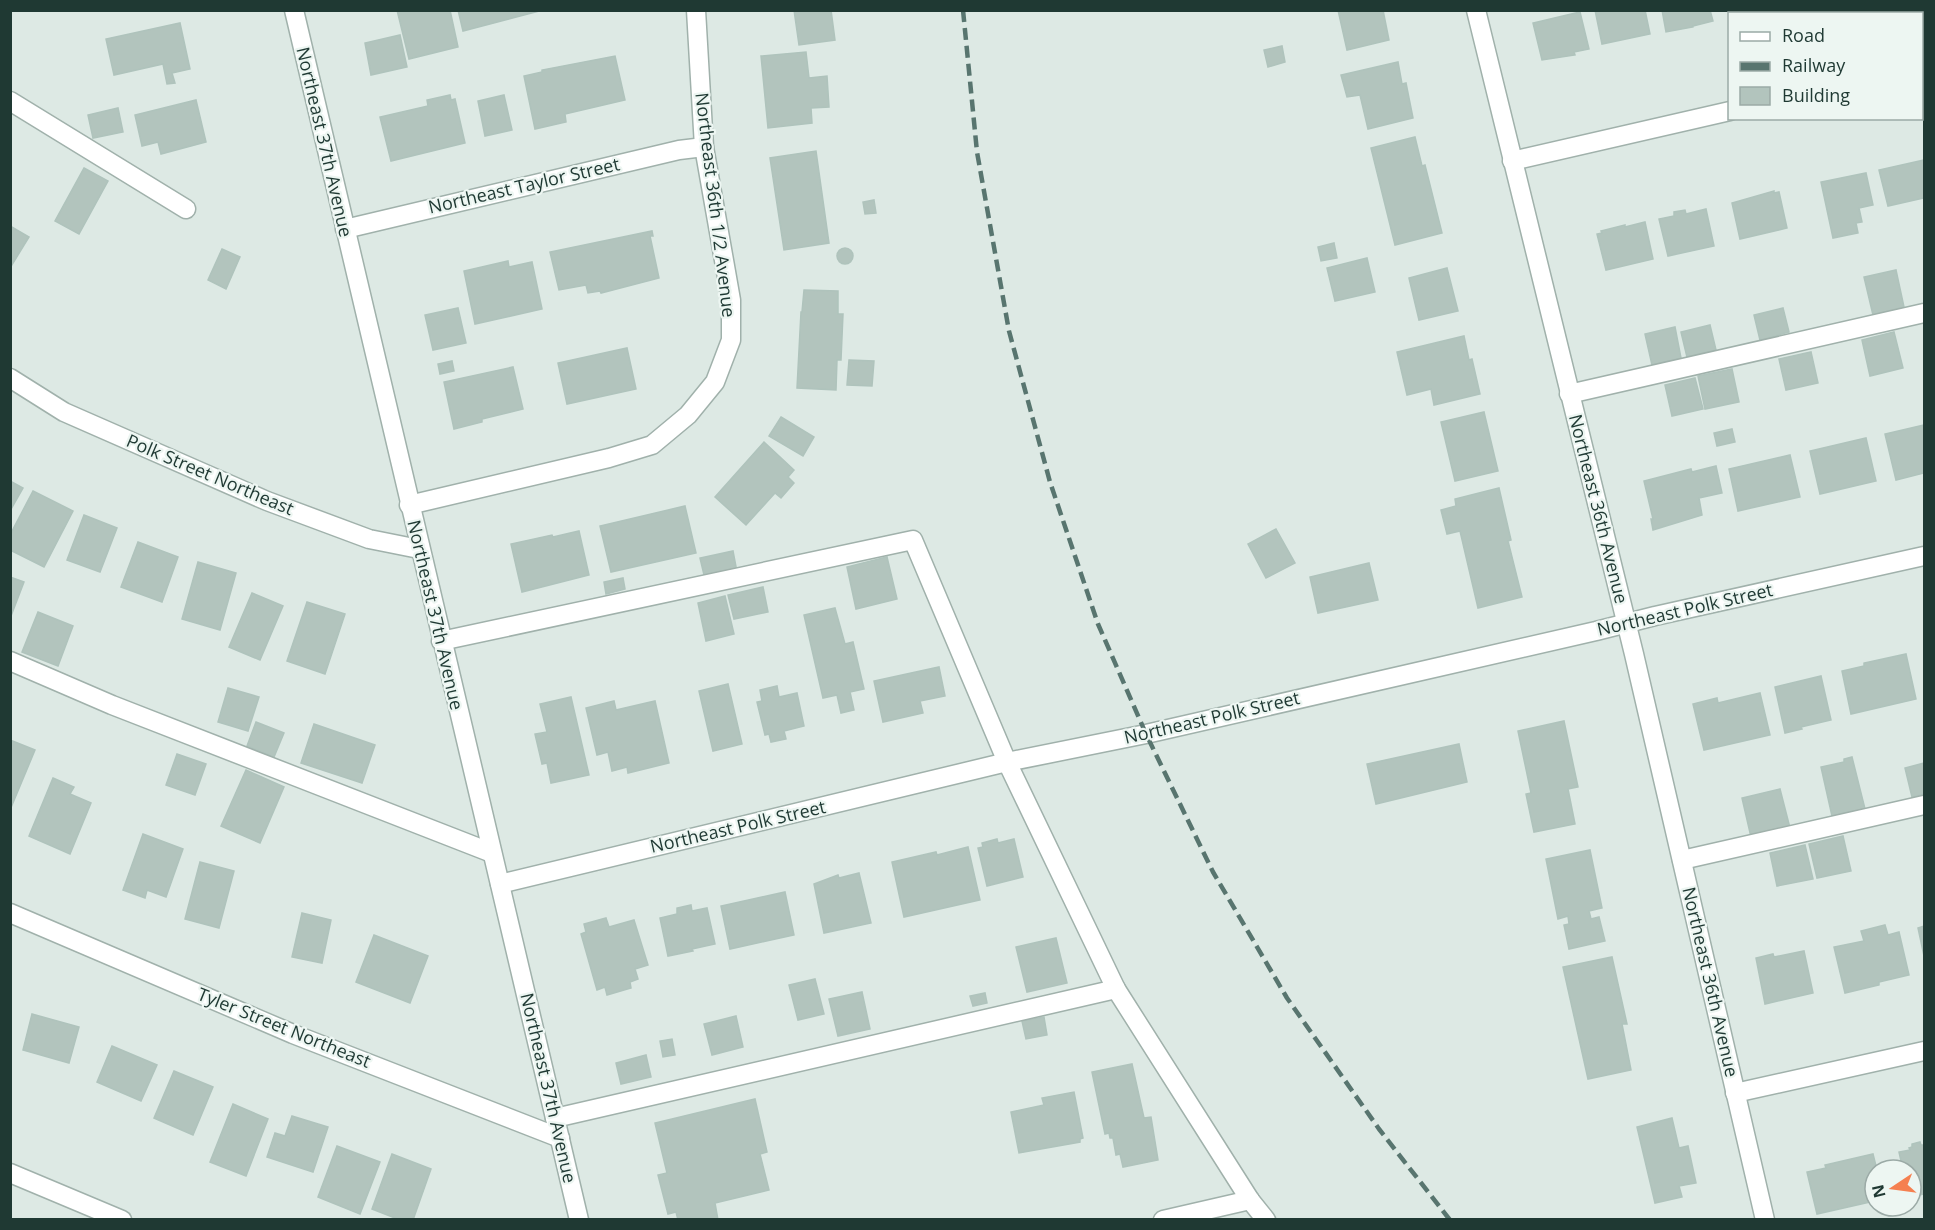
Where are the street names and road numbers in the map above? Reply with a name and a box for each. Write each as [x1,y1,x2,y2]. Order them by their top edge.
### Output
street label: Northeast 37th Avenue [291,44,359,239]
street label: Northeast 36th 1/2 Avenue [690,91,742,319]
street label: Northeast Taylor Street [426,151,622,219]
street label: Northeast 36th Avenue [1564,412,1634,606]
street label: Polk Street Northeast [123,428,298,520]
street label: Northeast 37th Avenue [402,517,470,712]
street label: Northeast Polk Street [1595,577,1775,641]
street label: Northeast Polk Street [1122,685,1302,749]
street label: Northeast Polk Street [648,794,828,858]
street label: Northeast 36th Avenue [1677,884,1745,1079]
street label: Tyler Street Northeast [194,981,375,1073]
street label: Northeast 37th Avenue [515,990,583,1185]

